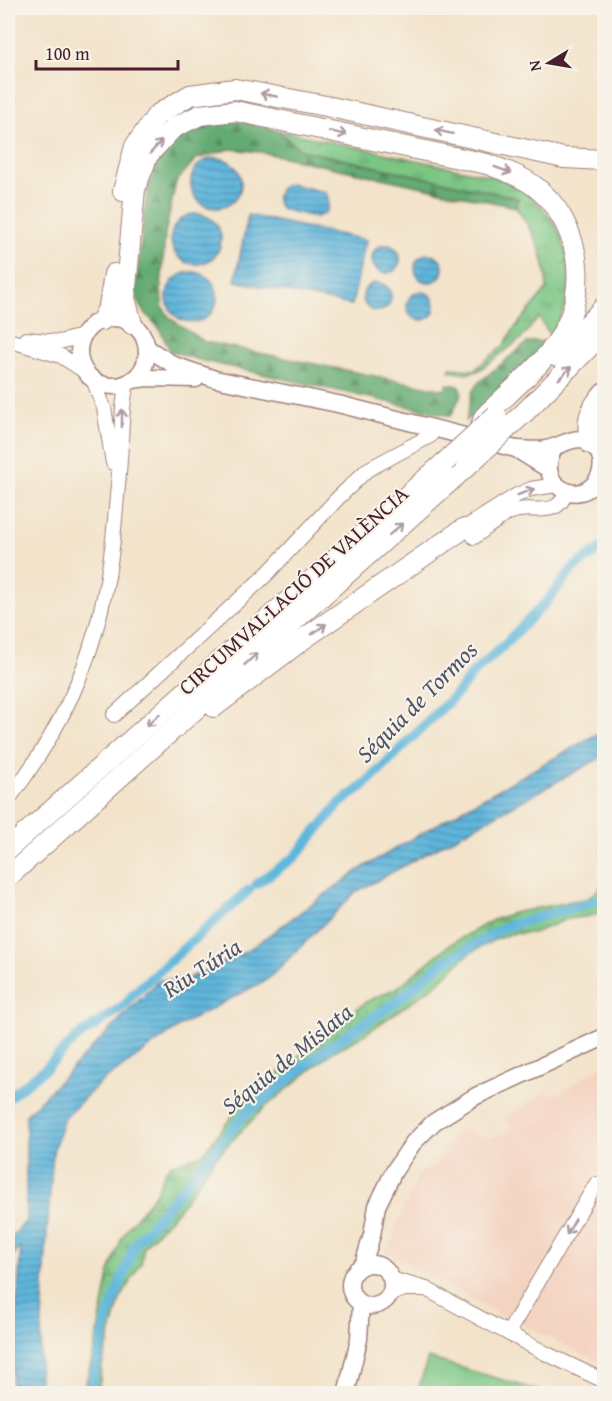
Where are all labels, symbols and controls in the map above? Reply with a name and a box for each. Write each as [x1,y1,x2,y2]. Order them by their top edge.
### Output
scale bar [36,33,178,71]
north arrow [519,33,579,93]
text: 100 m [45,40,90,67]
text: N [521,58,547,73]
one-way arrow [260,89,279,100]
one-way arrow [435,126,454,137]
one-way arrow [327,128,347,139]
one-way arrow [149,139,163,154]
one-way arrow [493,165,512,176]
one-way arrow [558,365,572,380]
one-way arrow [116,408,128,428]
street label: CIRCUMVAL·LACIÓ DE VALÈNCIA [171,477,416,702]
one-way arrow [516,486,535,497]
one-way arrow [389,522,404,536]
one-way arrow [310,623,326,635]
water label: Séquia de Tormos [348,633,486,770]
one-way arrow [243,652,258,666]
one-way arrow [146,713,161,727]
water label: Riu Túria [155,929,248,1007]
water label: Séquia de Mislata [213,995,360,1123]
one-way arrow [564,1218,576,1235]

